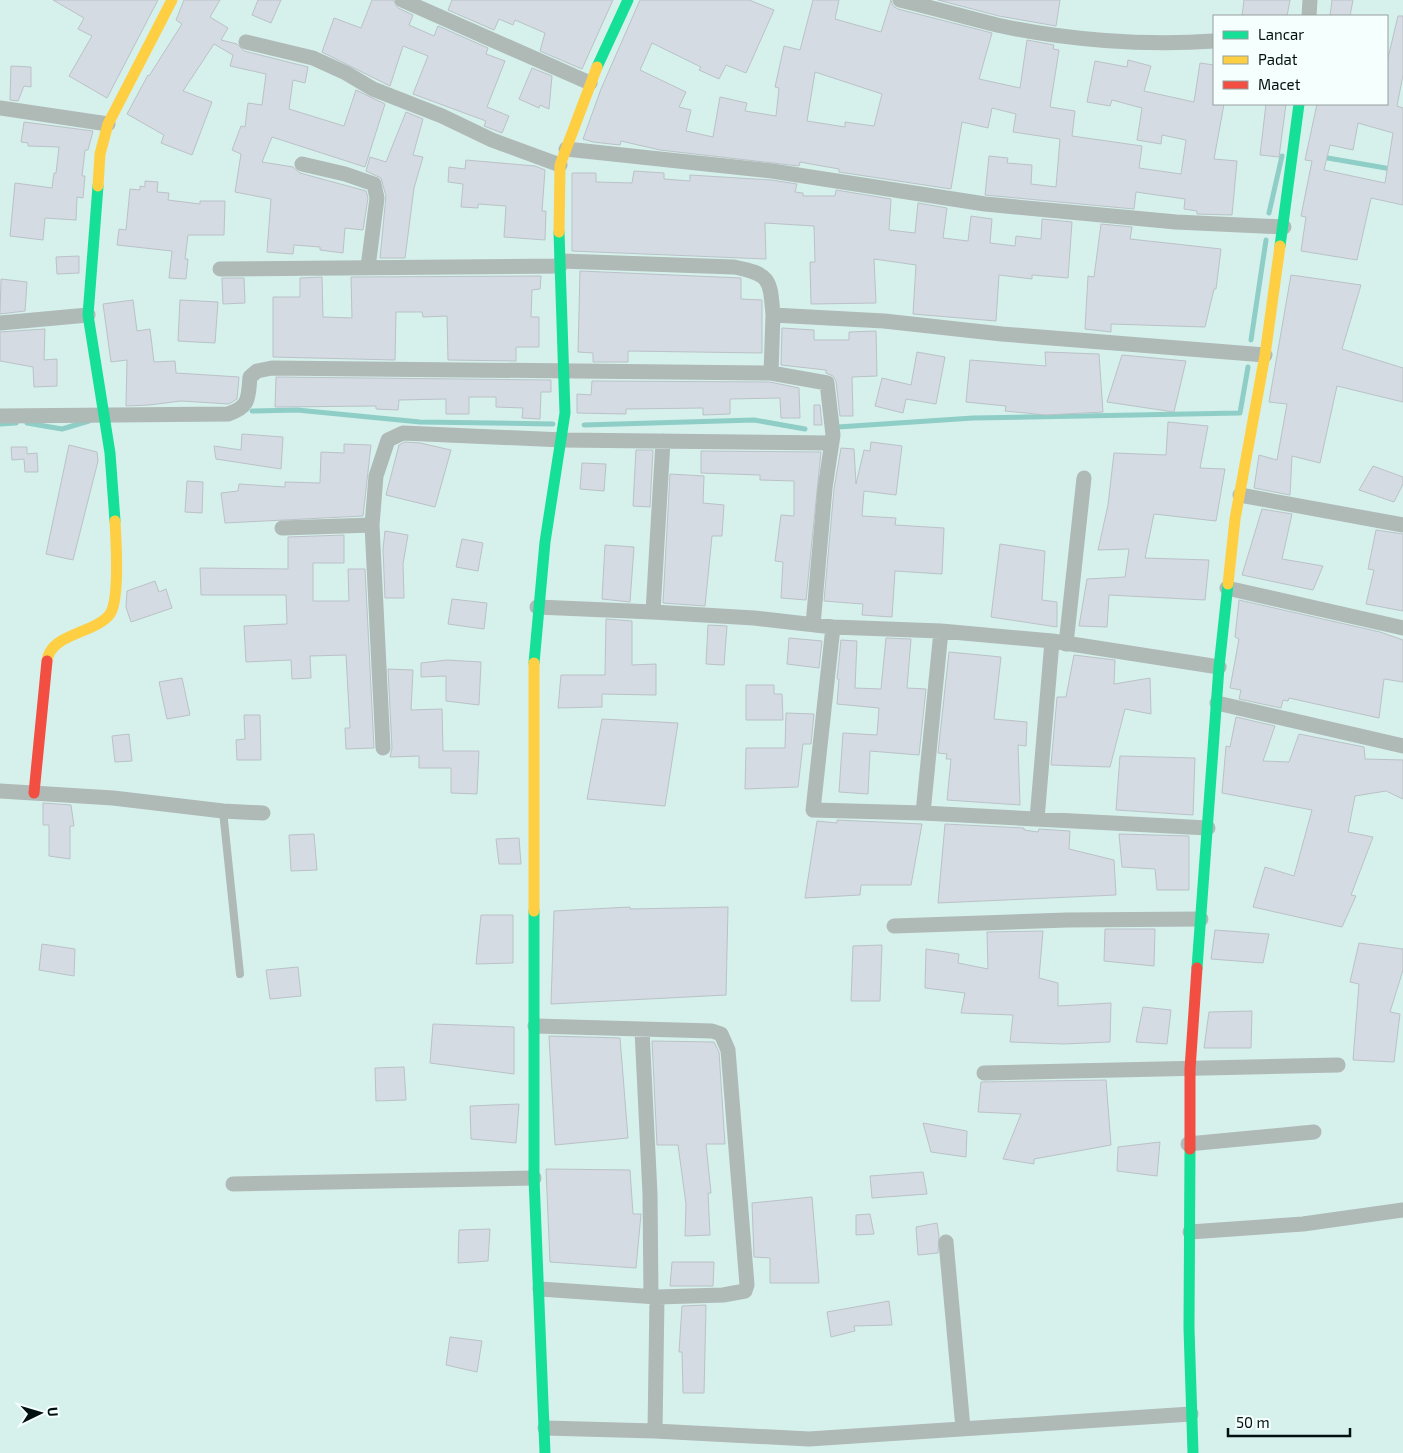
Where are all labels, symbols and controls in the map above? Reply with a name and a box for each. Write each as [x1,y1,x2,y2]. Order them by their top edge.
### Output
legend [1213,15,1388,105]
text: Lancar [1258,25,1304,43]
text: Padat [1258,50,1298,68]
text: Macet [1258,75,1301,93]
north arrow [15,1388,65,1438]
text: U [45,1406,62,1417]
scale bar [1228,1406,1350,1438]
text: 50 m [1236,1413,1270,1431]

